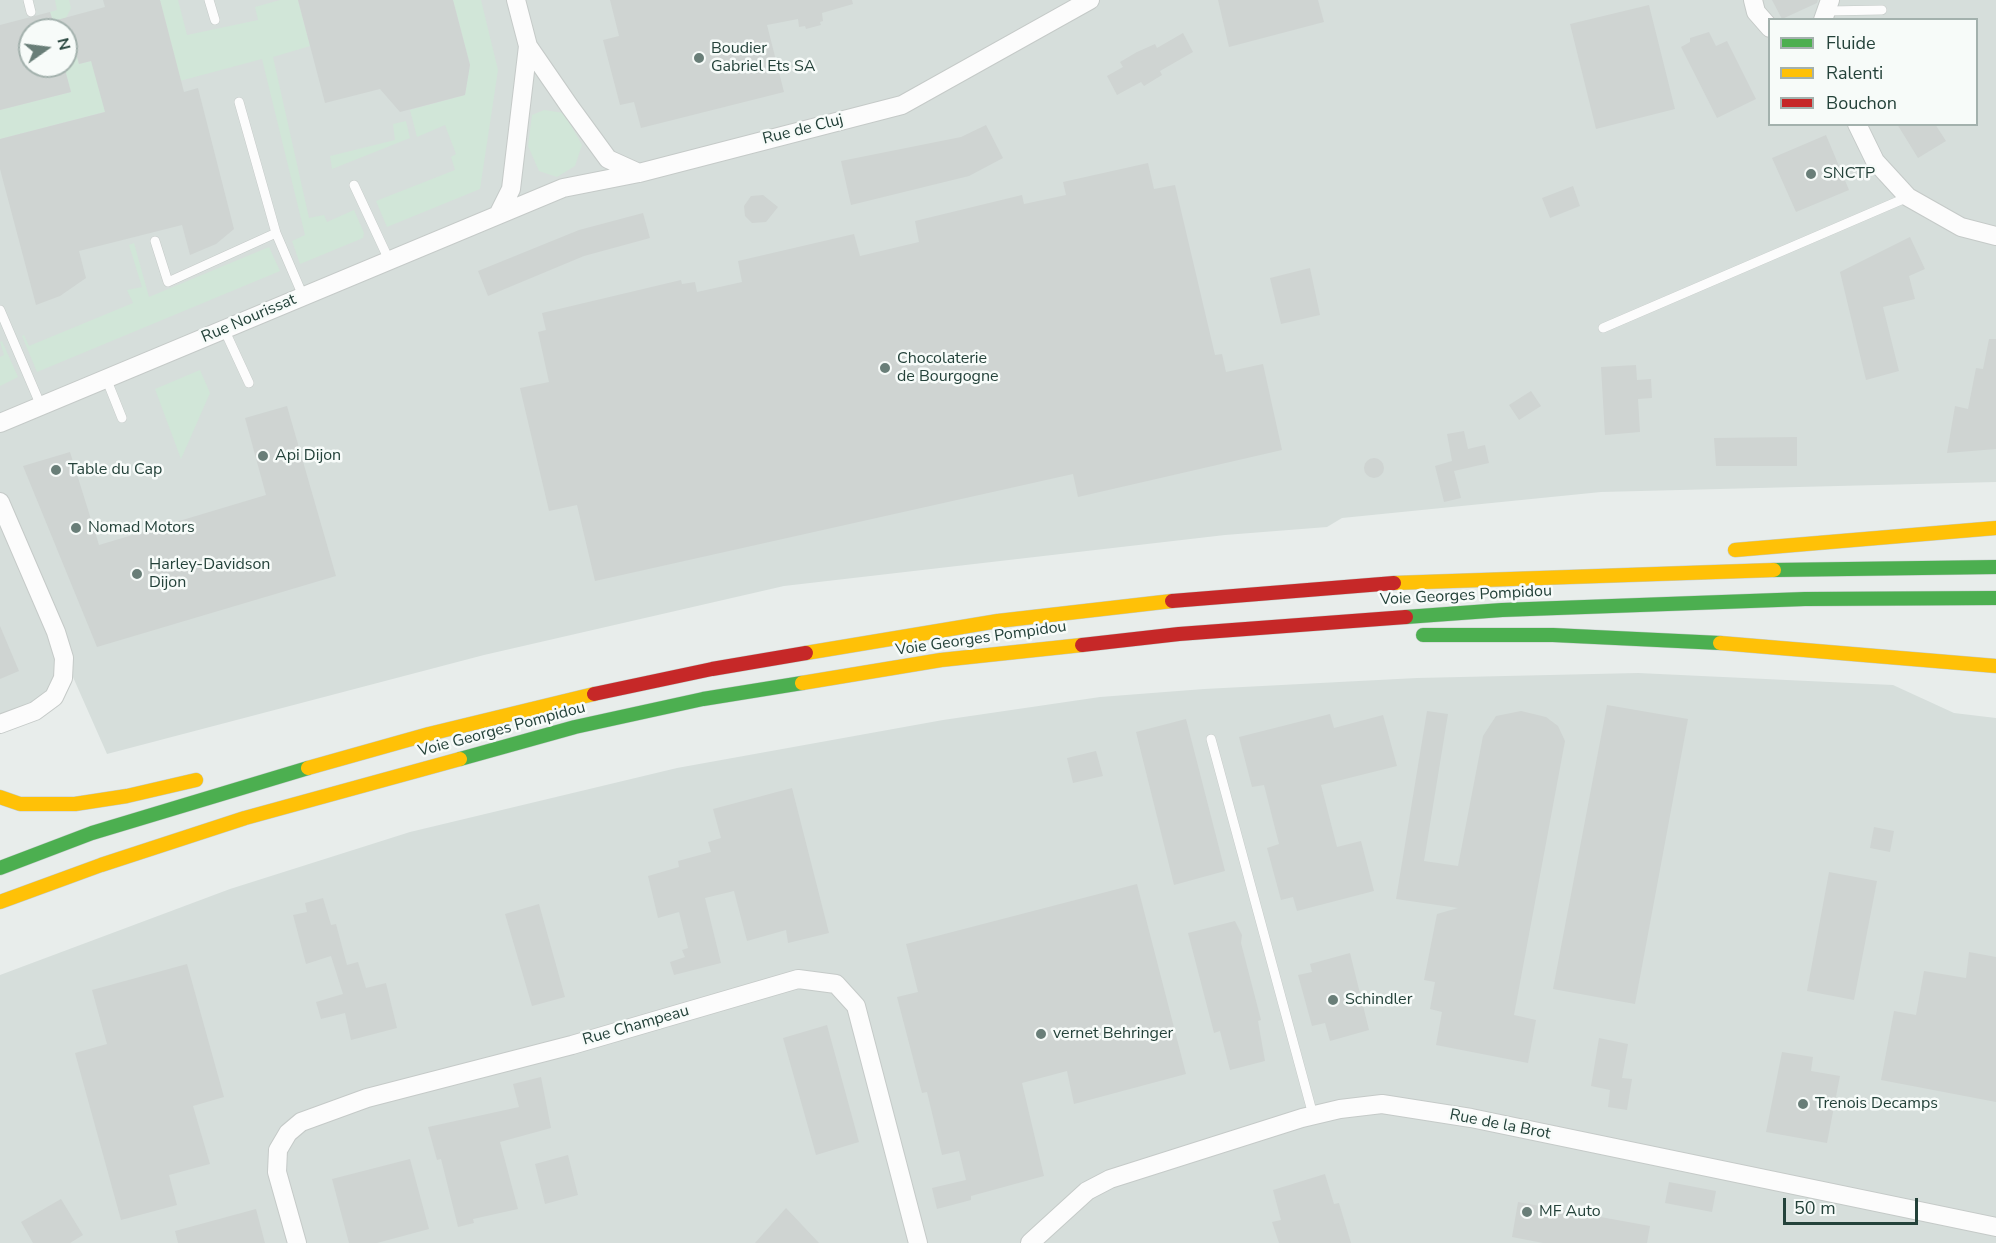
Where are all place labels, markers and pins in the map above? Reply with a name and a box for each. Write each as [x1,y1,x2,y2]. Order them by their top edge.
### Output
place label: Boudier Gabriel Ets SA [711,39,815,77]
marker: Boudier Gabriel Ets SA [692,51,706,65]
place label: SNCTP [1823,164,1875,184]
marker: SNCTP [1804,167,1818,181]
place label: Chocolaterie de Bourgogne [897,349,999,387]
marker: Chocolaterie de Bourgogne [878,361,892,375]
place label: Api Dijon [275,446,341,466]
marker: Api Dijon [256,449,270,463]
place label: Table du Cap [68,460,162,480]
marker: Table du Cap [49,463,63,477]
place label: Nomad Motors [88,518,195,538]
marker: Nomad Motors [69,521,83,535]
place label: Harley-Davidson Dijon [149,555,270,593]
marker: Harley-Davidson Dijon [130,567,144,581]
place label: Schindler [1345,990,1412,1010]
marker: Schindler [1326,993,1340,1007]
place label: vernet Behringer [1053,1024,1173,1044]
marker: vernet Behringer [1034,1027,1048,1041]
place label: Trenois Decamps [1815,1094,1938,1114]
marker: Trenois Decamps [1796,1097,1810,1111]
place label: MF Auto [1539,1202,1601,1222]
marker: MF Auto [1520,1205,1534,1219]

